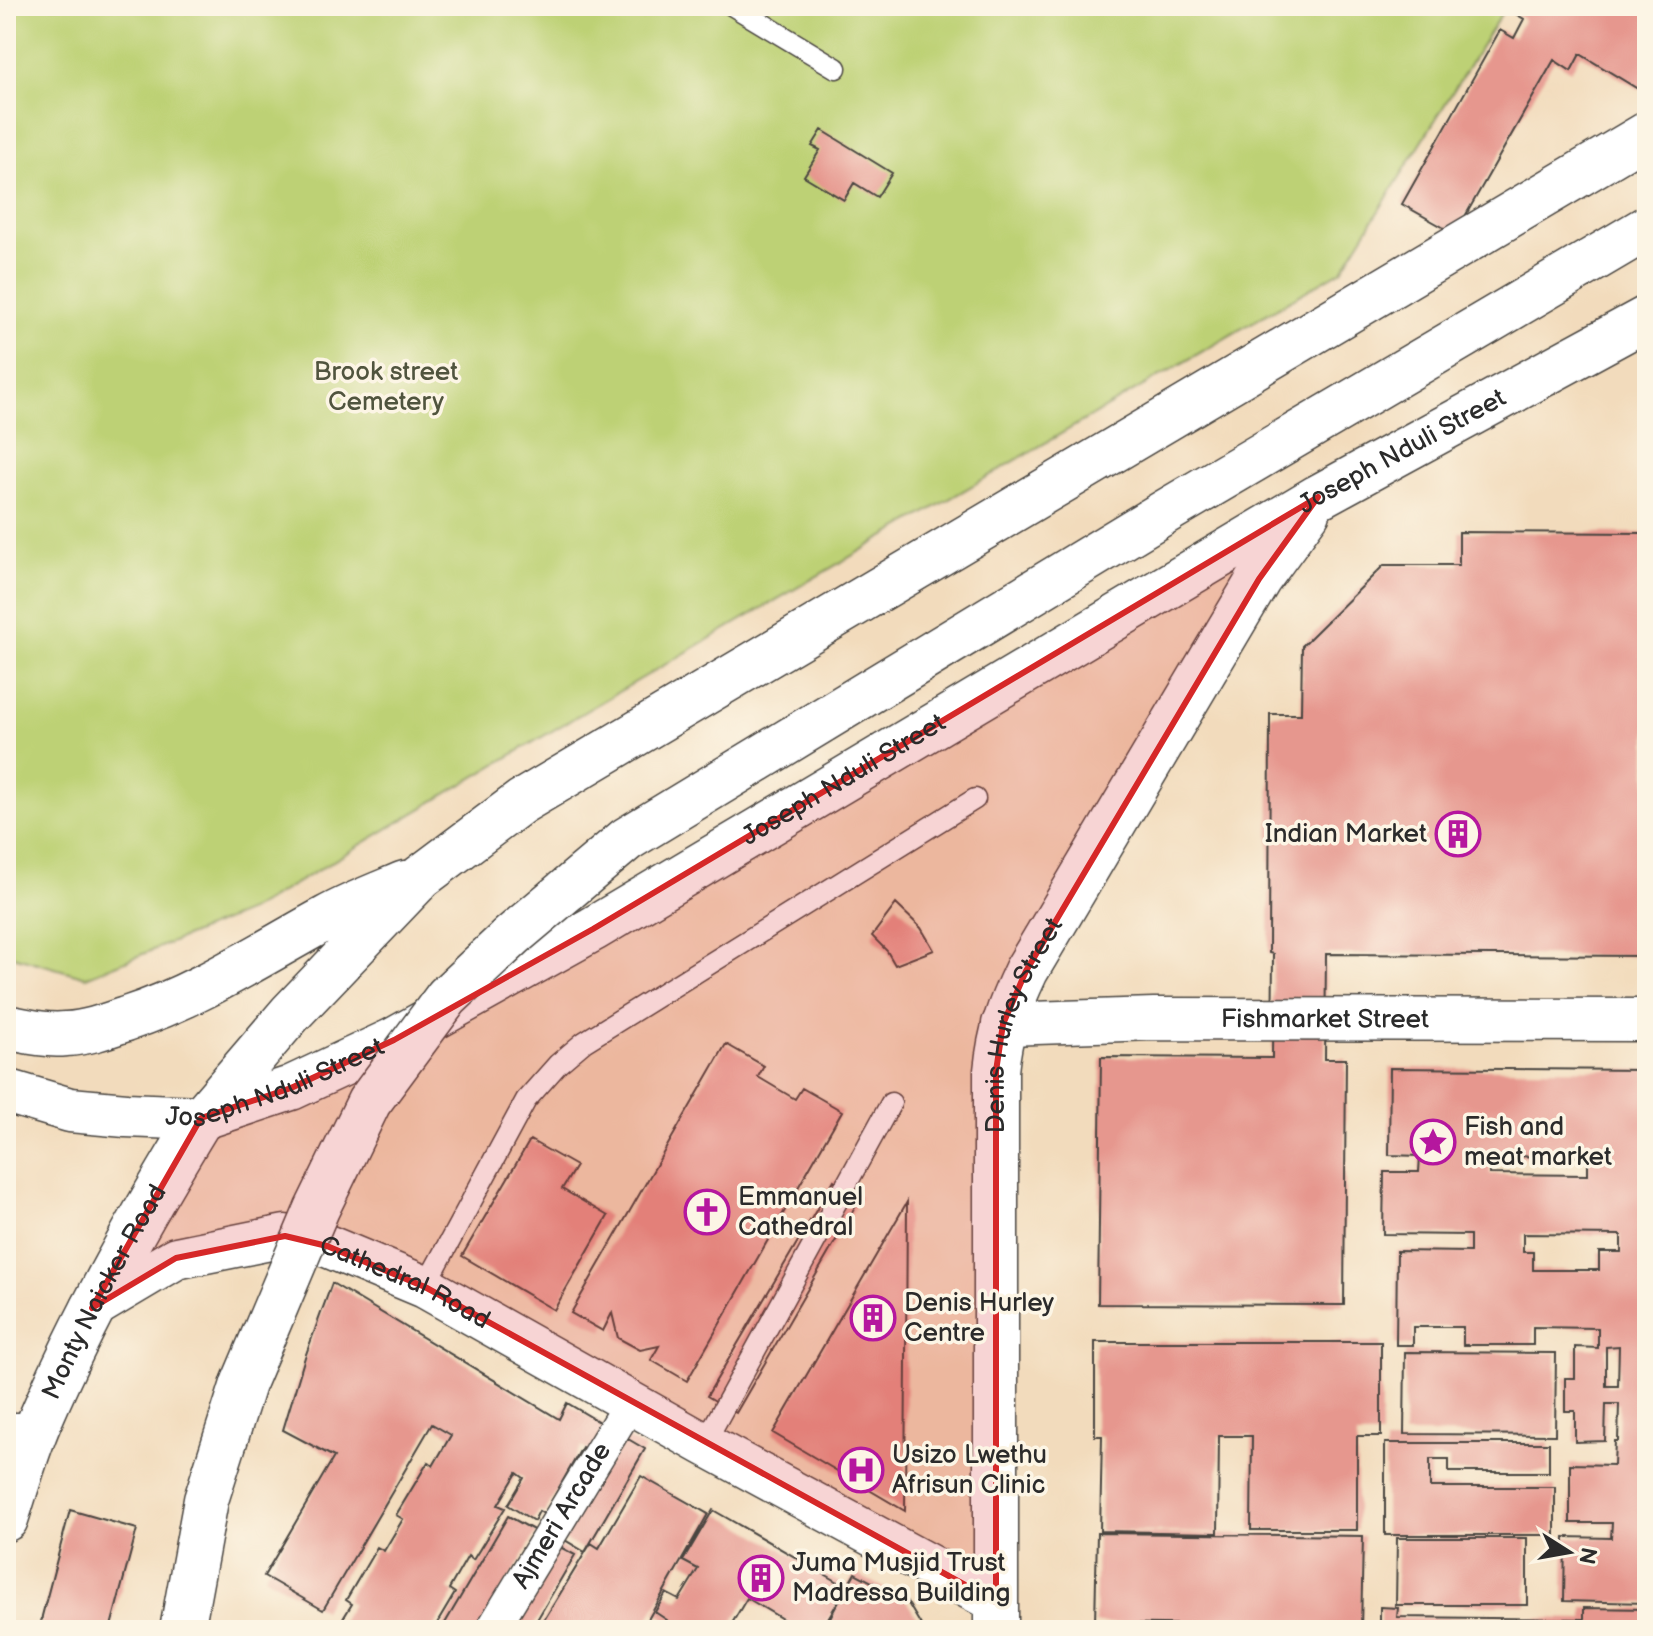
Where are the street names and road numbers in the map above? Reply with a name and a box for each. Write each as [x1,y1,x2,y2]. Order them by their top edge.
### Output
street label: Joseph Nduli Street [1293,382,1511,521]
street label: Joseph Nduli Street [736,707,951,852]
street label: Denis Hurley Street [981,912,1070,1133]
street label: Fishmarket Street [1221,1004,1429,1035]
street label: Joseph Nduli Street [165,1031,389,1134]
street label: Monty Naicker Road [36,1179,173,1404]
street label: Cathedral Road [315,1229,496,1336]
street label: Ajmeri Arcade [505,1437,618,1594]

